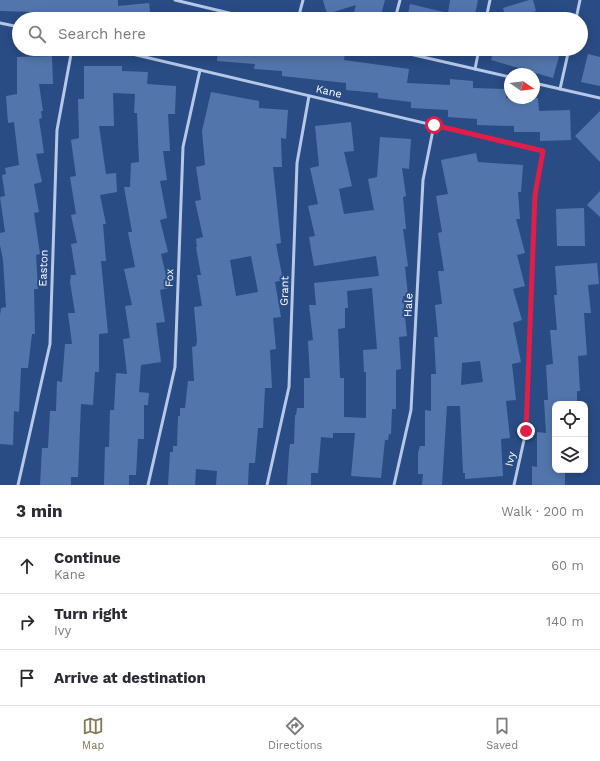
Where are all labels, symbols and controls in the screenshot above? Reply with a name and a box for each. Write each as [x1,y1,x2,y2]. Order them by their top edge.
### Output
search box [12,12,588,56]
icon: search [26,23,48,45]
text: Search here [58,25,146,43]
north arrow [504,68,540,104]
street label: Kane [315,82,343,101]
route start [425,116,443,134]
street label: Easton [36,249,51,287]
street label: Fox [163,268,176,287]
street label: Grant [277,275,292,306]
street label: Hale [401,293,416,317]
map controls [552,401,588,473]
button: locate [552,401,588,437]
route end [517,422,535,440]
button: layers [552,437,588,473]
street label: Ivy [503,450,519,468]
text: 3 min [16,501,62,521]
text: Walk · 200 m [501,504,584,519]
text: Continue [54,549,121,567]
icon: ahead [16,555,38,577]
text: 60 m [551,558,584,573]
text: Kane [54,567,85,582]
text: Turn right [54,605,127,623]
icon: right [16,611,38,633]
text: 140 m [546,614,584,629]
text: Ivy [54,623,71,638]
icon: arrive [16,667,38,689]
text: Arrive at destination [54,669,206,687]
tab: Map [82,715,104,752]
tab: Directions [268,715,322,752]
tab: Saved [486,715,518,752]

